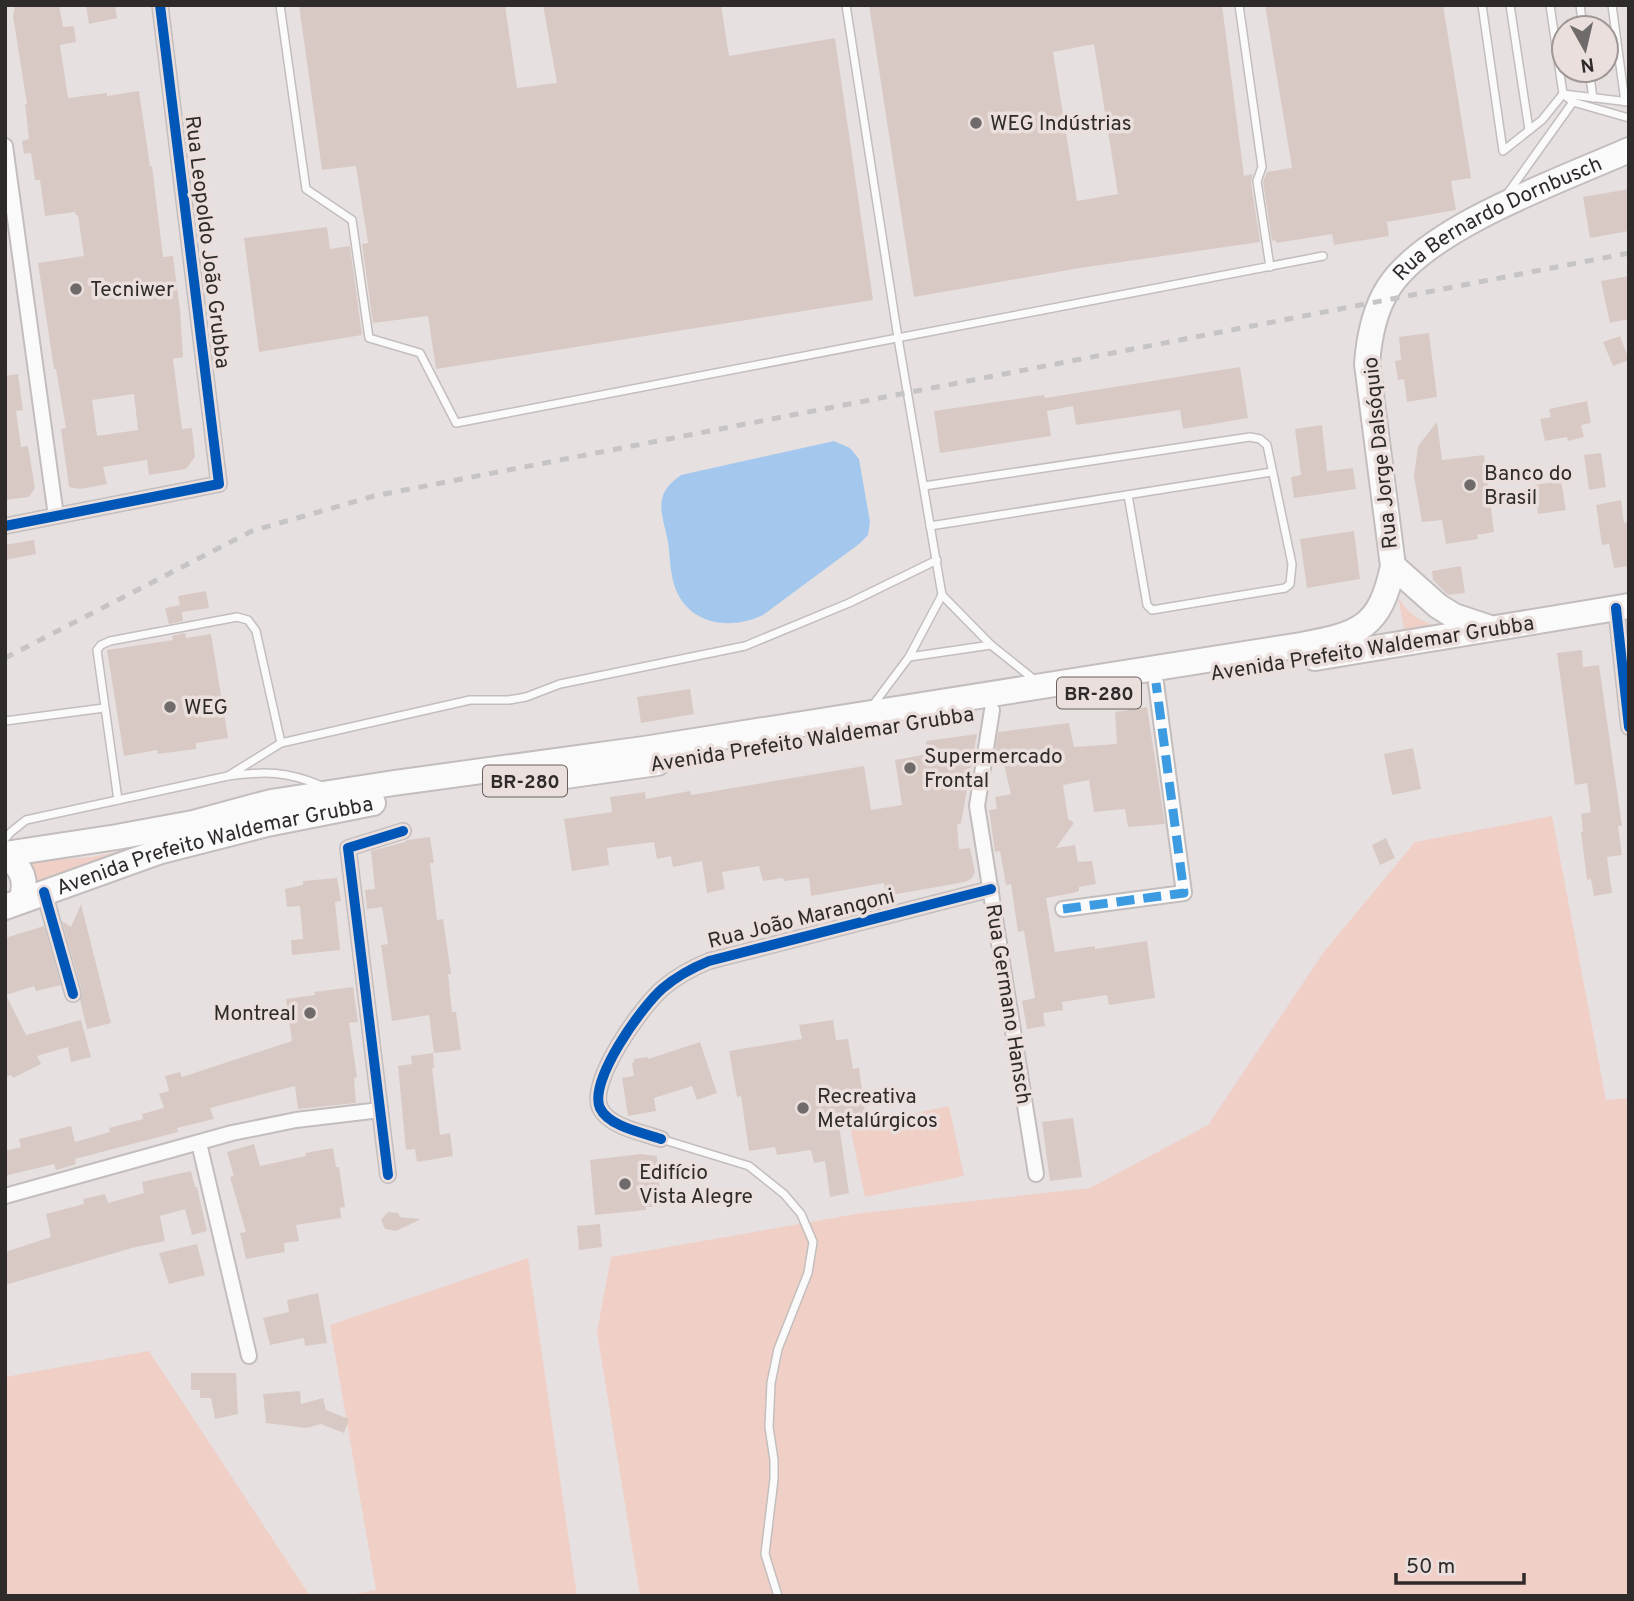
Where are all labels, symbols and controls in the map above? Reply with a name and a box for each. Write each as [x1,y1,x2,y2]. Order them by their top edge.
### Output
north arrow [1550,14,1620,84]
text: N [1579,51,1596,77]
place label: WEG Indústrias [990,111,1131,138]
street label: Rua Leopoldo João Grubba [178,114,235,370]
marker: WEG Indústrias [968,115,984,131]
street label: Rua Bernardo Dornbusch [1388,151,1606,287]
place label: Tecniwer [90,277,174,304]
marker: Tecniwer [68,281,84,297]
street label: Rua Jorge Dalsóquio [1358,356,1405,550]
place label: Banco do Brasil [1484,461,1572,512]
marker: Banco do Brasil [1462,477,1478,493]
street label: Avenida Prefeito Waldemar Grubba [1208,611,1536,688]
road number: BR-280 [1057,678,1141,708]
place label: WEG [184,695,228,722]
marker: WEG [162,699,178,715]
street label: Avenida Prefeito Waldemar Grubba [648,702,976,779]
place label: Supermercado Frontal [924,744,1063,795]
marker: Supermercado Frontal [902,760,918,776]
road number: BR-280 [483,766,567,796]
street label: Avenida Prefeito Waldemar Grubba [53,791,376,902]
street label: Rua João Marangoni [705,883,898,956]
street label: Rua Germano Hansch [978,902,1037,1106]
place label: Montreal [213,1001,296,1028]
marker: Montreal [302,1005,318,1021]
place label: Recreativa Metalúrgicos [817,1084,938,1135]
marker: Recreativa Metalúrgicos [795,1100,811,1116]
place label: Edifício Vista Alegre [639,1160,753,1211]
marker: Edifício Vista Alegre [617,1176,633,1192]
scale bar [1396,1542,1524,1586]
text: 50 m [1406,1554,1455,1581]

